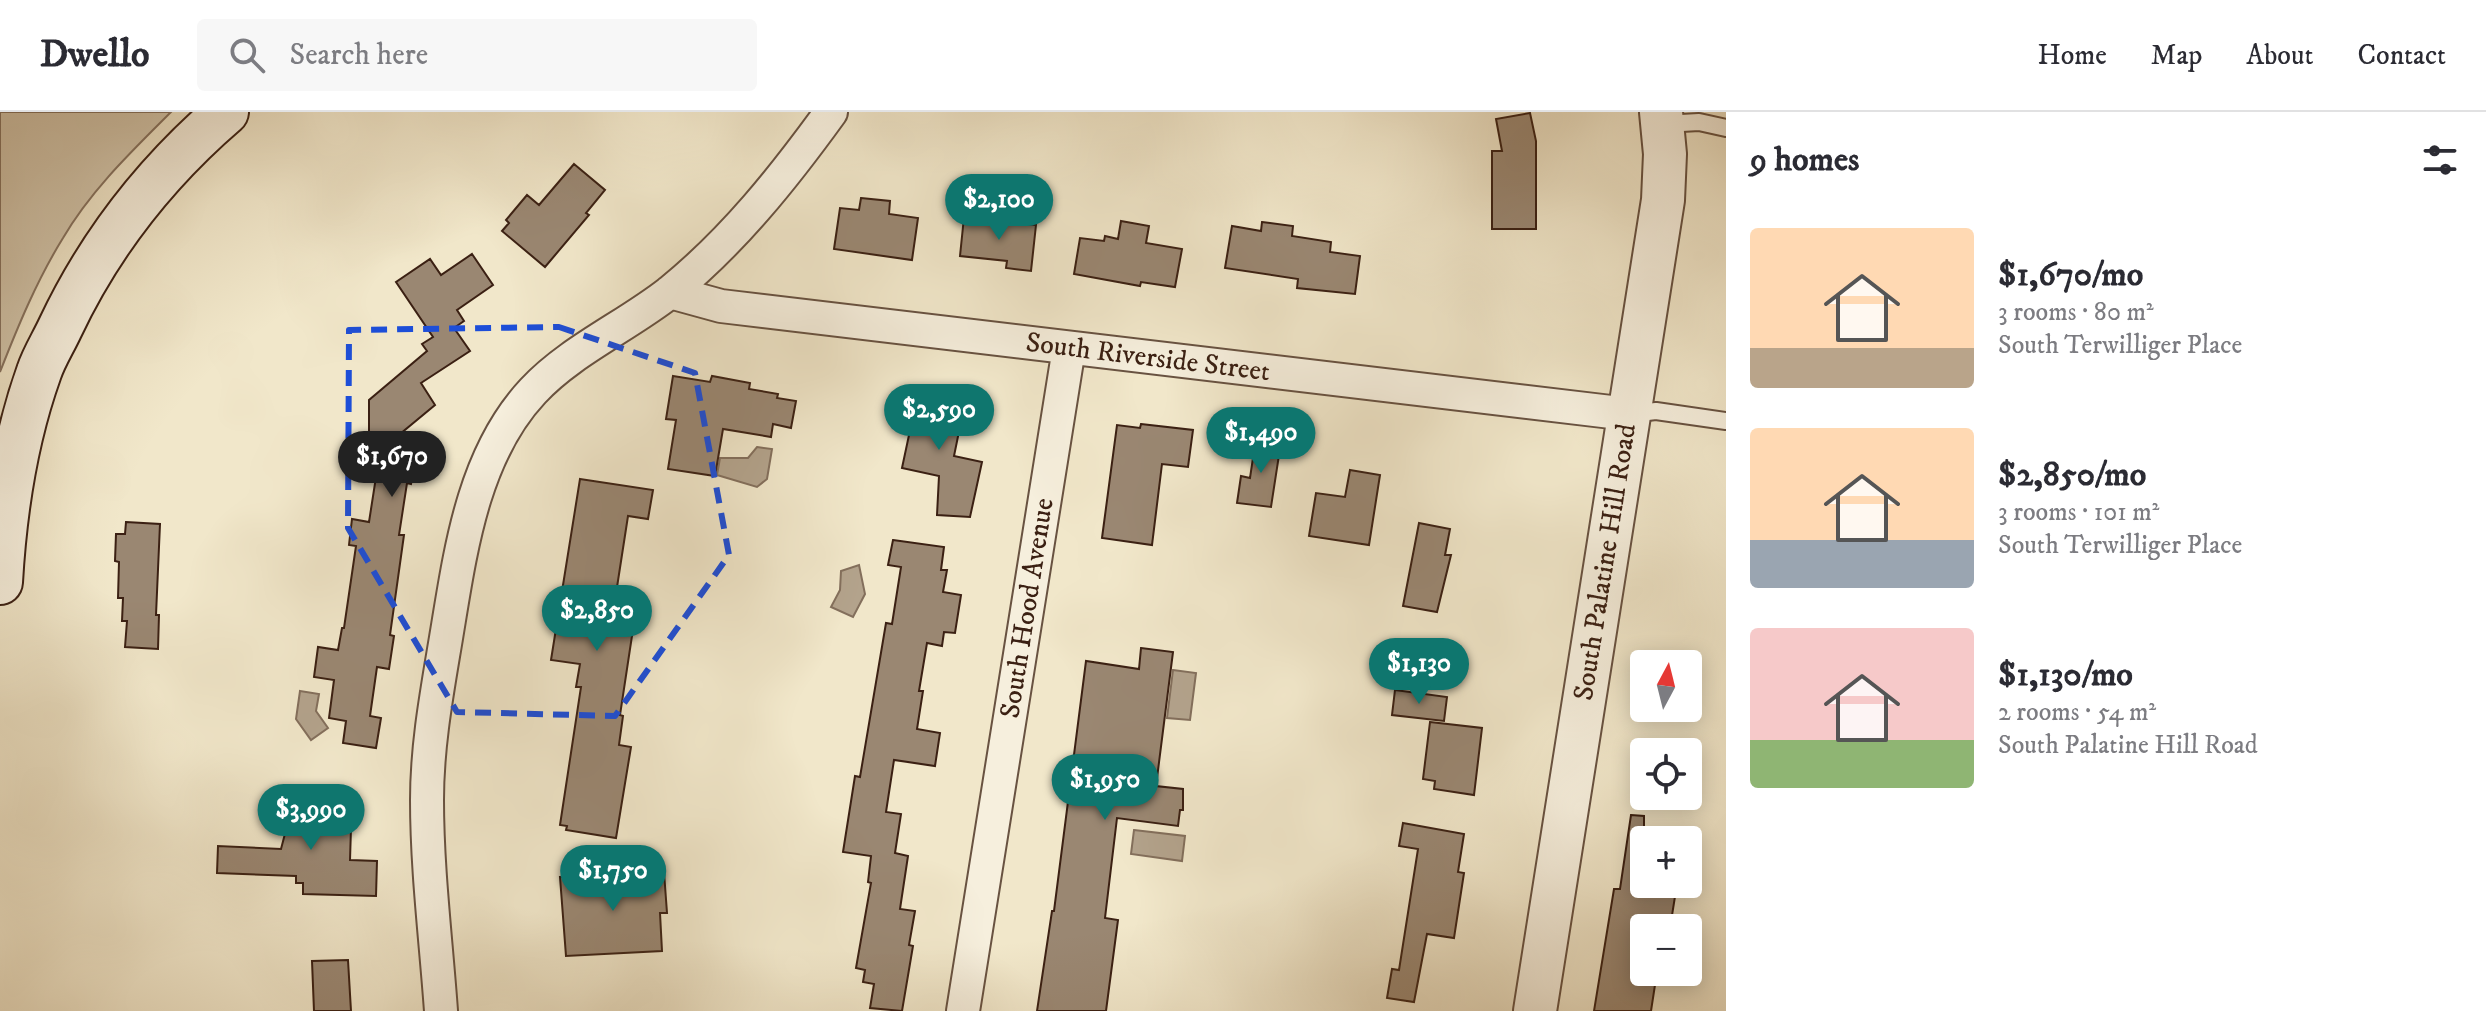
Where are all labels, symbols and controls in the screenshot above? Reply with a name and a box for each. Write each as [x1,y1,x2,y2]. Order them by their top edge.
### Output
search box [197,19,757,91]
text: Dwello [40,31,149,79]
icon: search [225,33,269,77]
text: Search here [289,37,428,74]
text: Home [2038,38,2107,73]
text: Map [2151,38,2202,73]
text: About [2246,38,2313,73]
text: Contact [2357,38,2446,73]
icon: filters [2418,138,2462,182]
text: 9 homes [1750,139,1859,181]
pin: $2,100 [934,174,1064,242]
text: $2,100 [963,183,1035,216]
text: $1,670/mo [1998,254,2143,296]
icon: home [1814,260,1910,356]
text: 3 rooms · 80 m² [1998,296,2154,329]
street label: South Riverside Street [1024,325,1272,389]
text: South Terwilliger Place [1998,329,2242,362]
pin: $2,590 [874,384,1004,452]
text: $2,590 [902,393,976,426]
pin: $1,490 [1196,407,1326,475]
text: $1,490 [1224,416,1298,449]
street label: South Palatine Hill Road [1566,421,1644,703]
pin: $1,670 [327,431,457,499]
text: $1,670 [356,440,428,473]
text: $2,850/mo [1998,454,2146,496]
icon: home [1814,460,1910,556]
street label: South Hood Avenue [992,495,1062,721]
text: 3 rooms · 101 m² [1998,496,2159,529]
text: South Terwilliger Place [1998,529,2242,562]
pin: $2,850 [532,585,662,653]
text: $2,850 [560,594,634,627]
pin: $1,130 [1354,638,1484,706]
text: $1,130 [1387,647,1451,680]
north arrow [1630,650,1702,722]
map controls [1630,650,1702,986]
text: $1,130/mo [1998,654,2133,696]
icon: home [1814,660,1910,756]
text: 2 rooms · 54 m² [1998,696,2156,729]
text: South Palatine Hill Road [1998,729,2258,762]
button: locate [1630,738,1702,810]
pin: $1,950 [1040,754,1170,822]
text: $1,950 [1070,763,1140,796]
pin: $3,990 [246,784,376,852]
text: $3,990 [276,793,346,826]
button: + [1630,826,1702,898]
pin: $1,750 [548,845,678,913]
text: $1,750 [578,854,648,887]
button: − [1630,914,1702,986]

